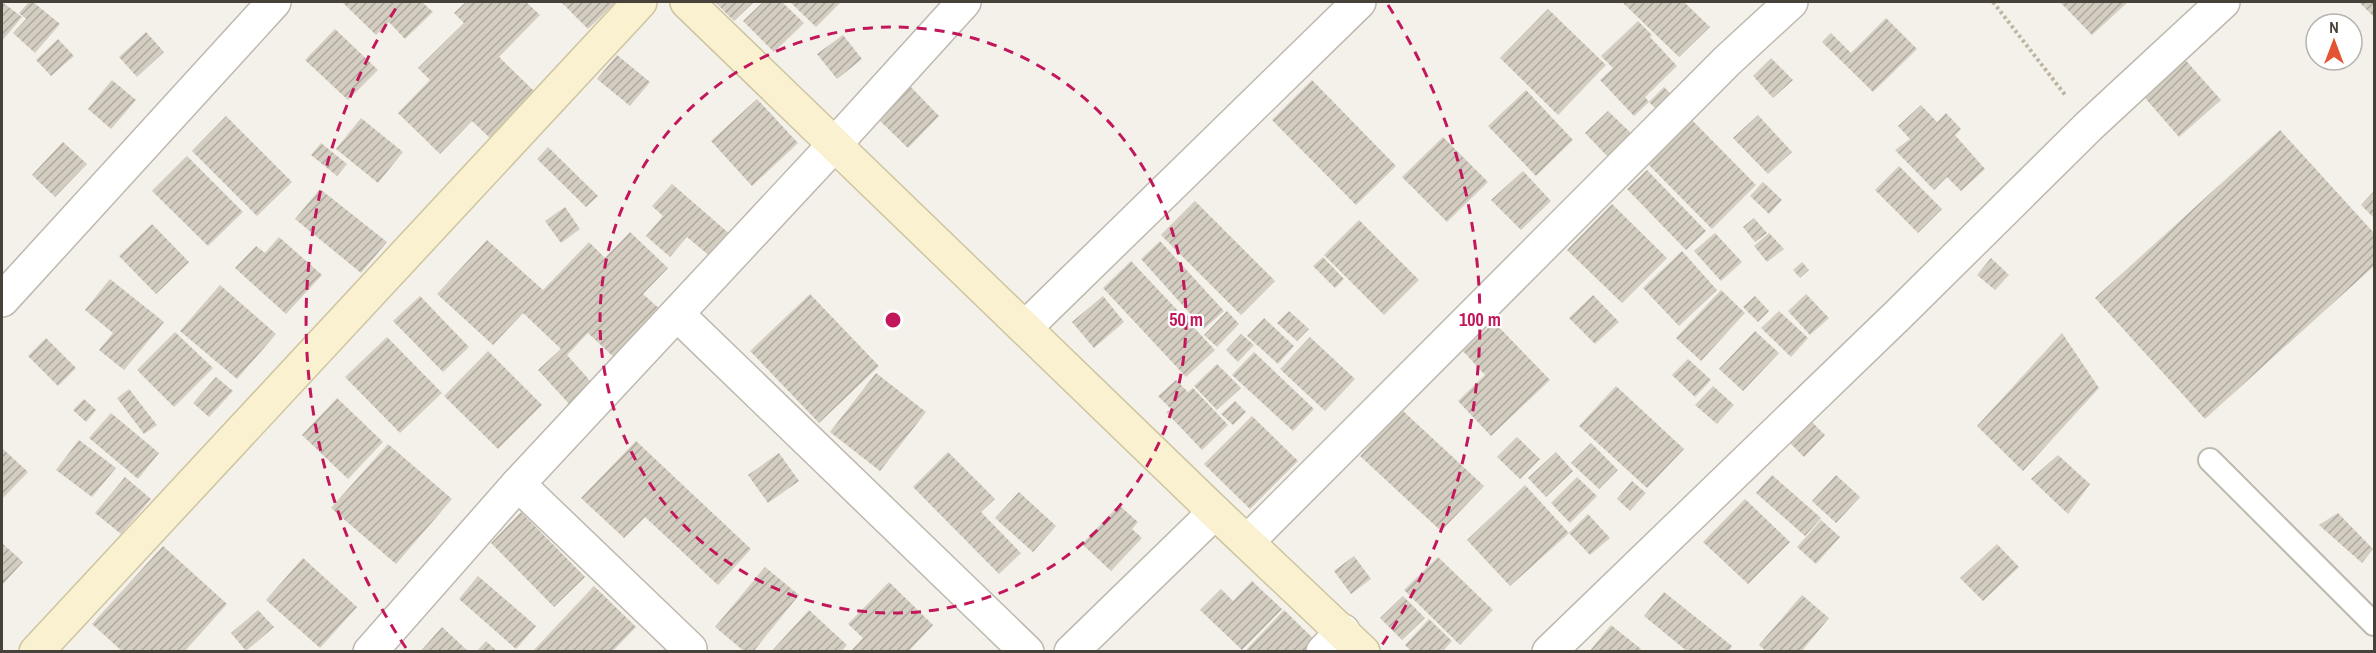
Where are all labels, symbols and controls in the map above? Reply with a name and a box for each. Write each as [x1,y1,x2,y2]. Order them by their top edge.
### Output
north arrow [2304,12,2364,72]
text: N [2329,16,2339,38]
text: 50 m [1169,307,1203,332]
text: 100 m [1459,307,1501,332]
centre of rings [883,310,903,330]

